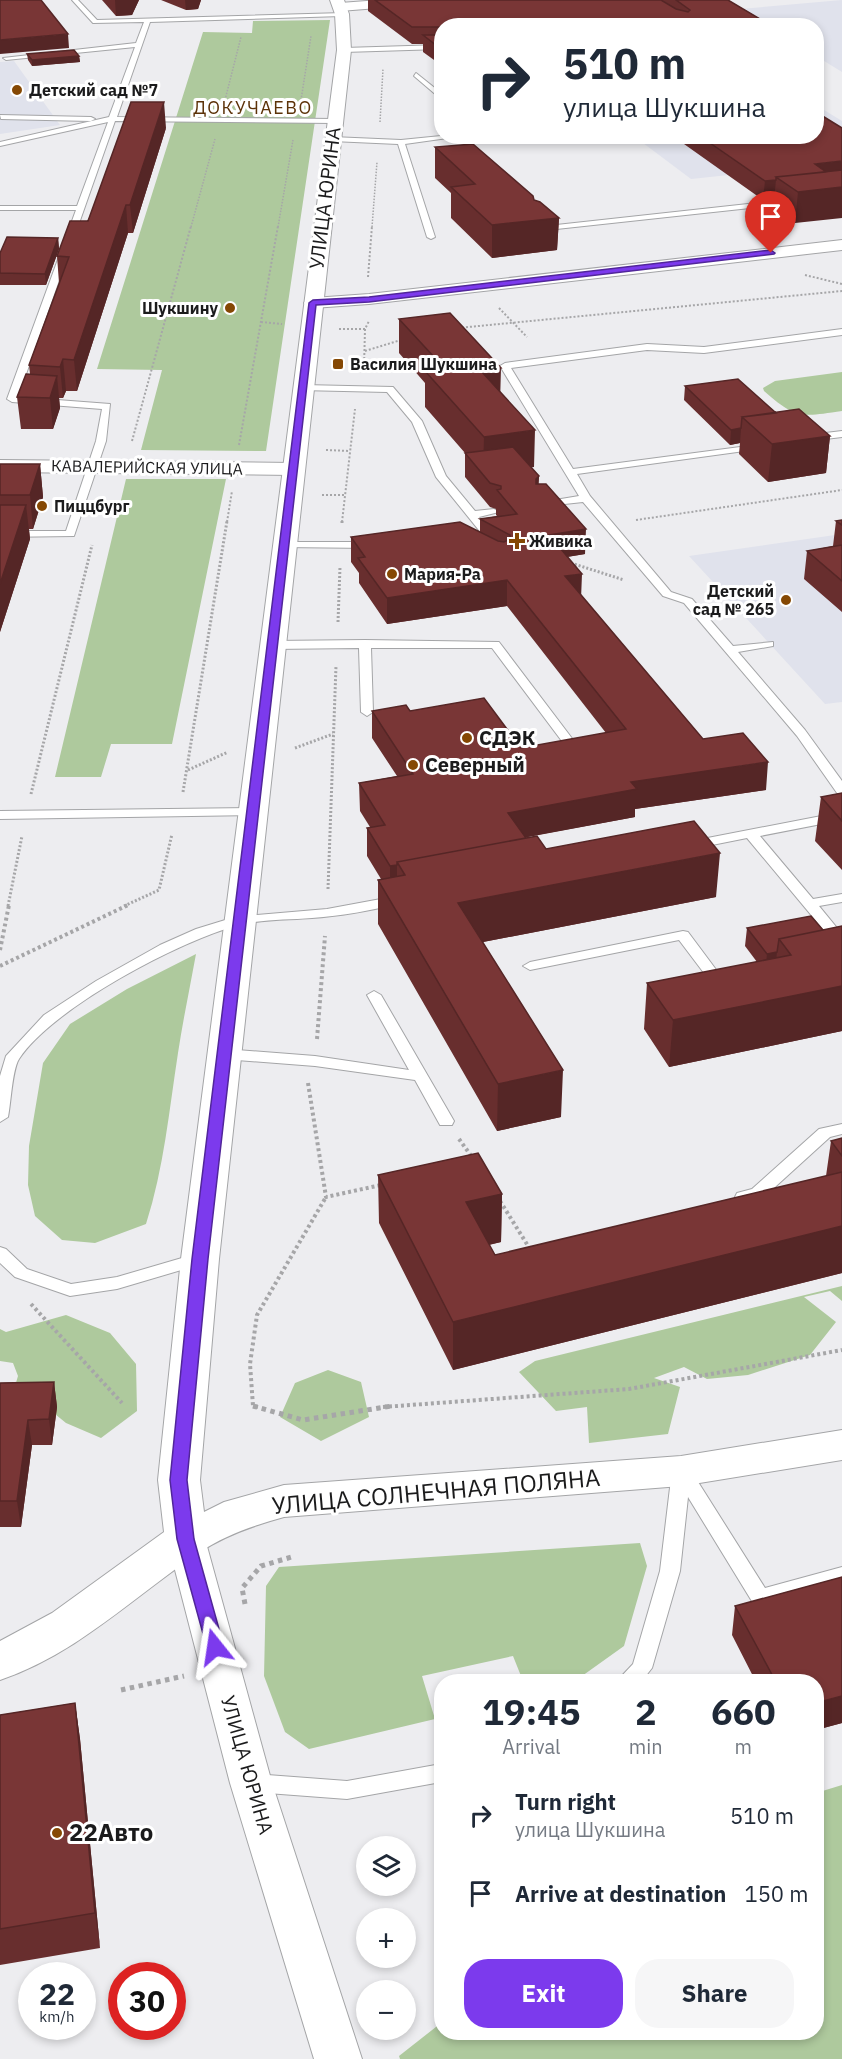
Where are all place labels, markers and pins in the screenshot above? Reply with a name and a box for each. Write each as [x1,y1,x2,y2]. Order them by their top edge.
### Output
place label: Детский сад №7 [29,80,158,100]
marker: Детский сад №7 [10,83,24,97]
pin [745,191,796,253]
place label: Шукшину [142,298,218,318]
marker: Шукшину [223,301,237,315]
place label: Василия Шукшина [350,354,497,374]
marker: Василия Шукшина [331,357,345,371]
place label: Пиццбург [54,496,130,516]
marker: Пиццбург [35,499,49,513]
place label: Живика [529,531,592,551]
marker: Живика [510,534,524,548]
place label: Мария-Ра [404,564,481,584]
marker: Мария-Ра [385,567,399,581]
place label: Детский сад № 265 [693,581,774,619]
marker: Детский сад № 265 [779,593,793,607]
place label: СДЭК [479,724,535,751]
marker: СДЭК [460,731,474,745]
place label: Северный [425,751,525,778]
marker: Северный [406,758,420,772]
place label: 22Авто [69,1816,153,1848]
marker: 22Авто [50,1826,64,1840]

